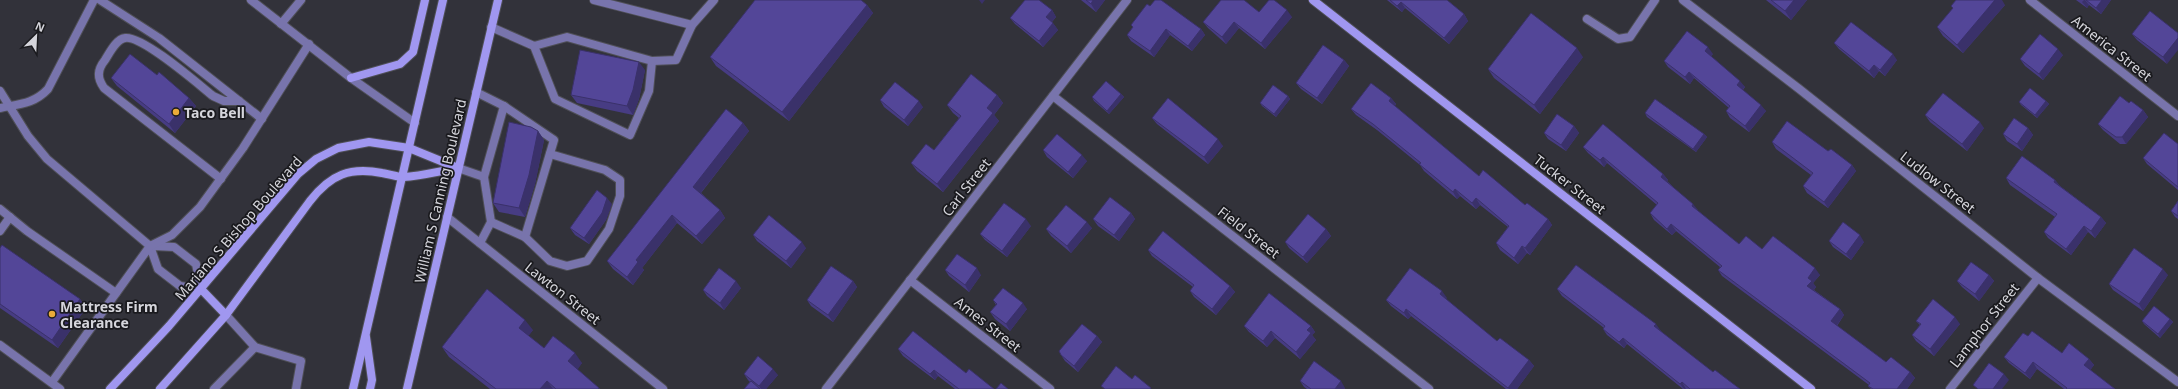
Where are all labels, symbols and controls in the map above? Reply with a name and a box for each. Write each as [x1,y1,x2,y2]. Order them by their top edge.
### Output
street label: America Street [2068,11,2156,85]
north arrow [16,16,56,56]
text: N [33,18,47,35]
street label: William S Canning Boulevard [410,97,470,285]
place label: Taco Bell [184,103,245,122]
marker: Taco Bell [171,107,181,117]
street label: Ludlow Street [1897,147,1979,217]
street label: Tucker Street [1530,150,1610,218]
street label: Mariano S Bishop Boulevard [170,152,306,304]
street label: Carl Street [937,154,995,220]
street label: Field Street [1214,202,1284,262]
street label: Lawton Street [521,257,605,329]
street label: Lamphor Street [1945,279,2023,371]
street label: Ames Street [951,292,1025,356]
place label: Mattress Firm Clearance [60,297,158,332]
marker: Mattress Firm Clearance [47,309,57,319]

